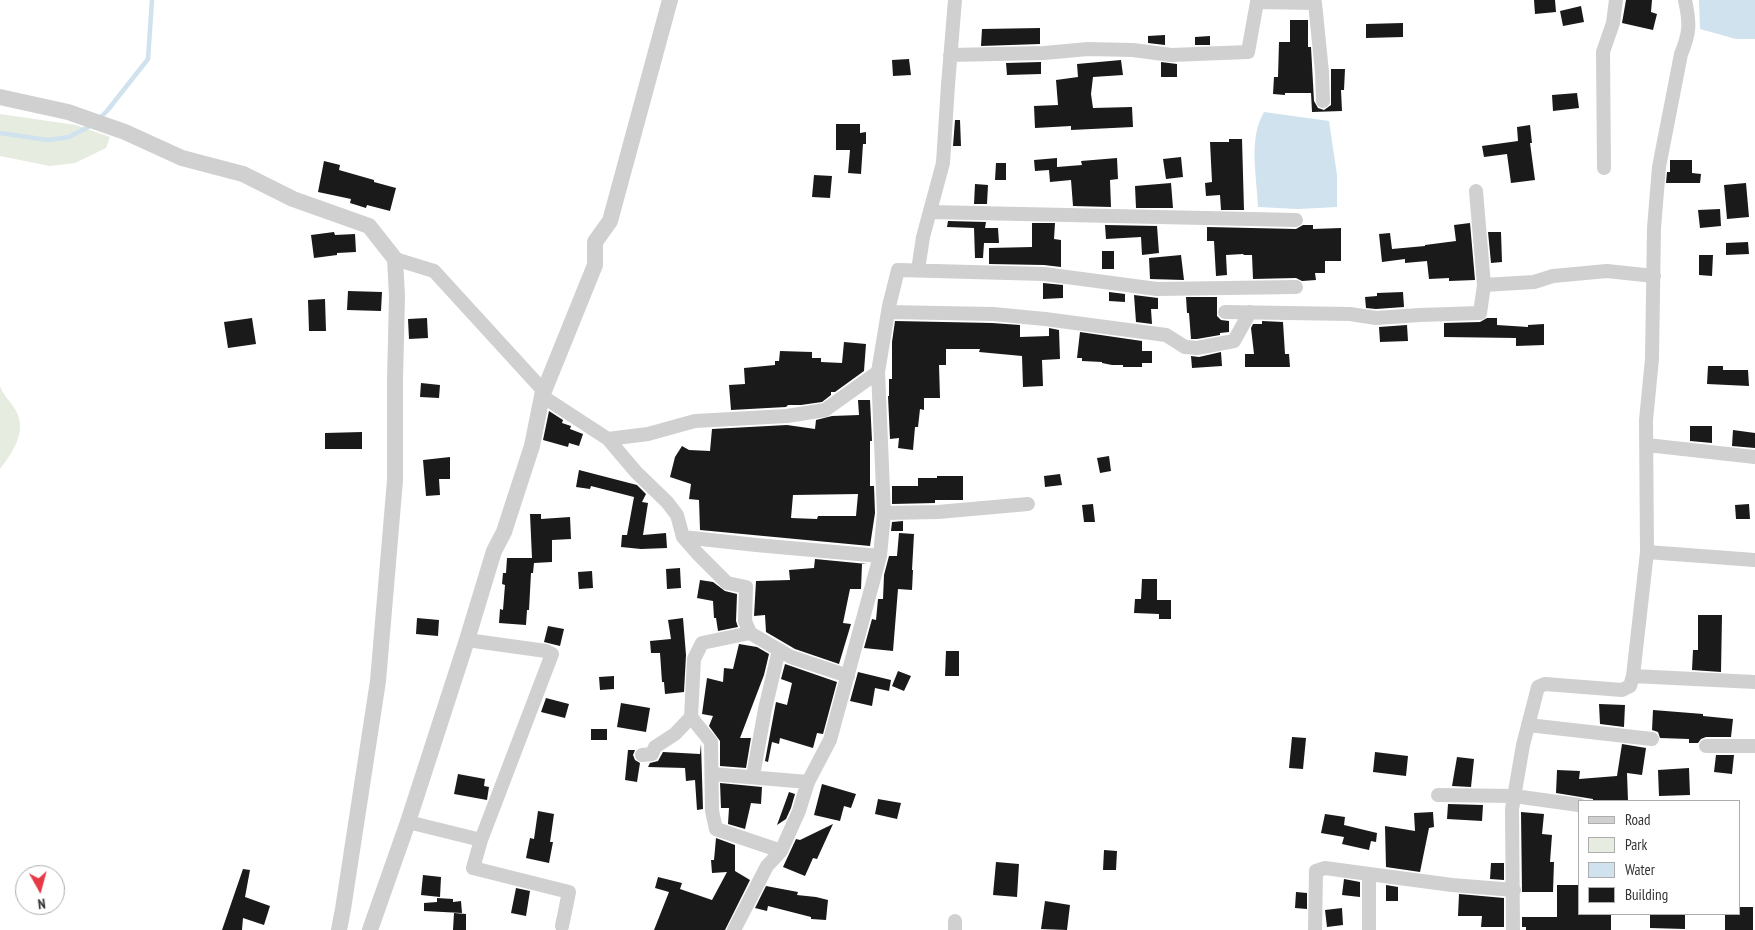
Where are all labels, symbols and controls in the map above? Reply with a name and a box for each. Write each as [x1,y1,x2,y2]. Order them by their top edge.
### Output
legend [1578,800,1740,915]
text: Road [1625,810,1651,829]
text: Park [1625,835,1647,854]
text: Water [1625,860,1655,879]
north arrow [15,865,65,915]
text: Building [1625,885,1668,904]
text: N [37,895,47,913]

